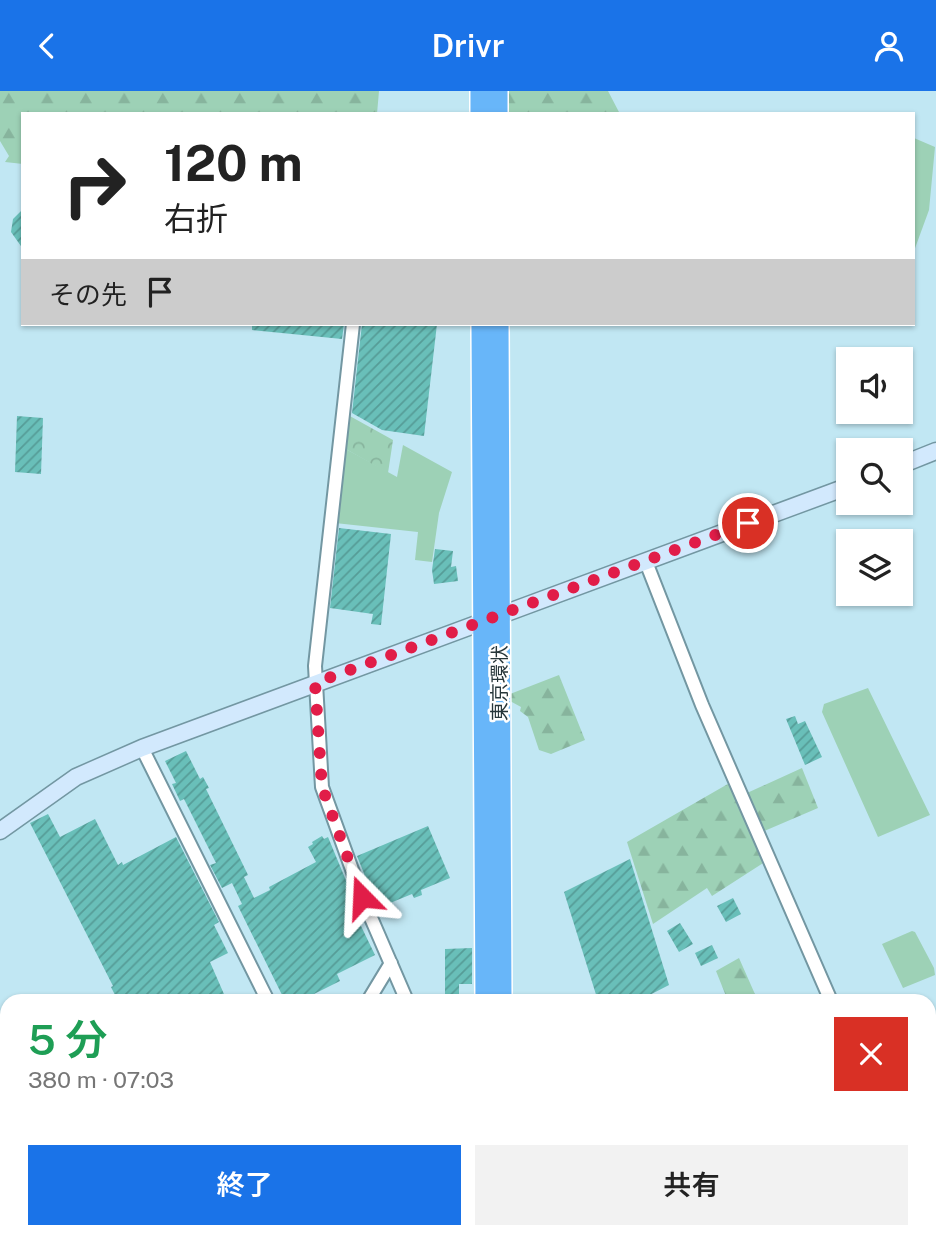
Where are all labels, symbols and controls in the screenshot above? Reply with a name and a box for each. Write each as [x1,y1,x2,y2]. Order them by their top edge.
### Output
icon: back [28,27,66,65]
text: Drivr [431,27,505,64]
icon: person [870,27,908,65]
text: 120 m [164,134,303,192]
icon: right [49,140,140,231]
text: 右折 [164,200,228,237]
icon: arrive [141,273,179,311]
text: その先 [49,279,127,310]
map controls [836,347,913,606]
button: sound [836,347,913,424]
button: search [836,438,913,515]
pin [718,493,778,553]
icon: arrive [729,504,767,542]
button: layers [836,529,913,606]
street label: 東京環状 [488,645,510,721]
position arrow [325,860,399,934]
text: 5 分 [28,1015,108,1064]
button: close [834,1017,908,1091]
text: 380 m · 07:03 [28,1066,174,1093]
button: 終了 [28,1145,461,1225]
button: 共有 [475,1145,908,1225]

